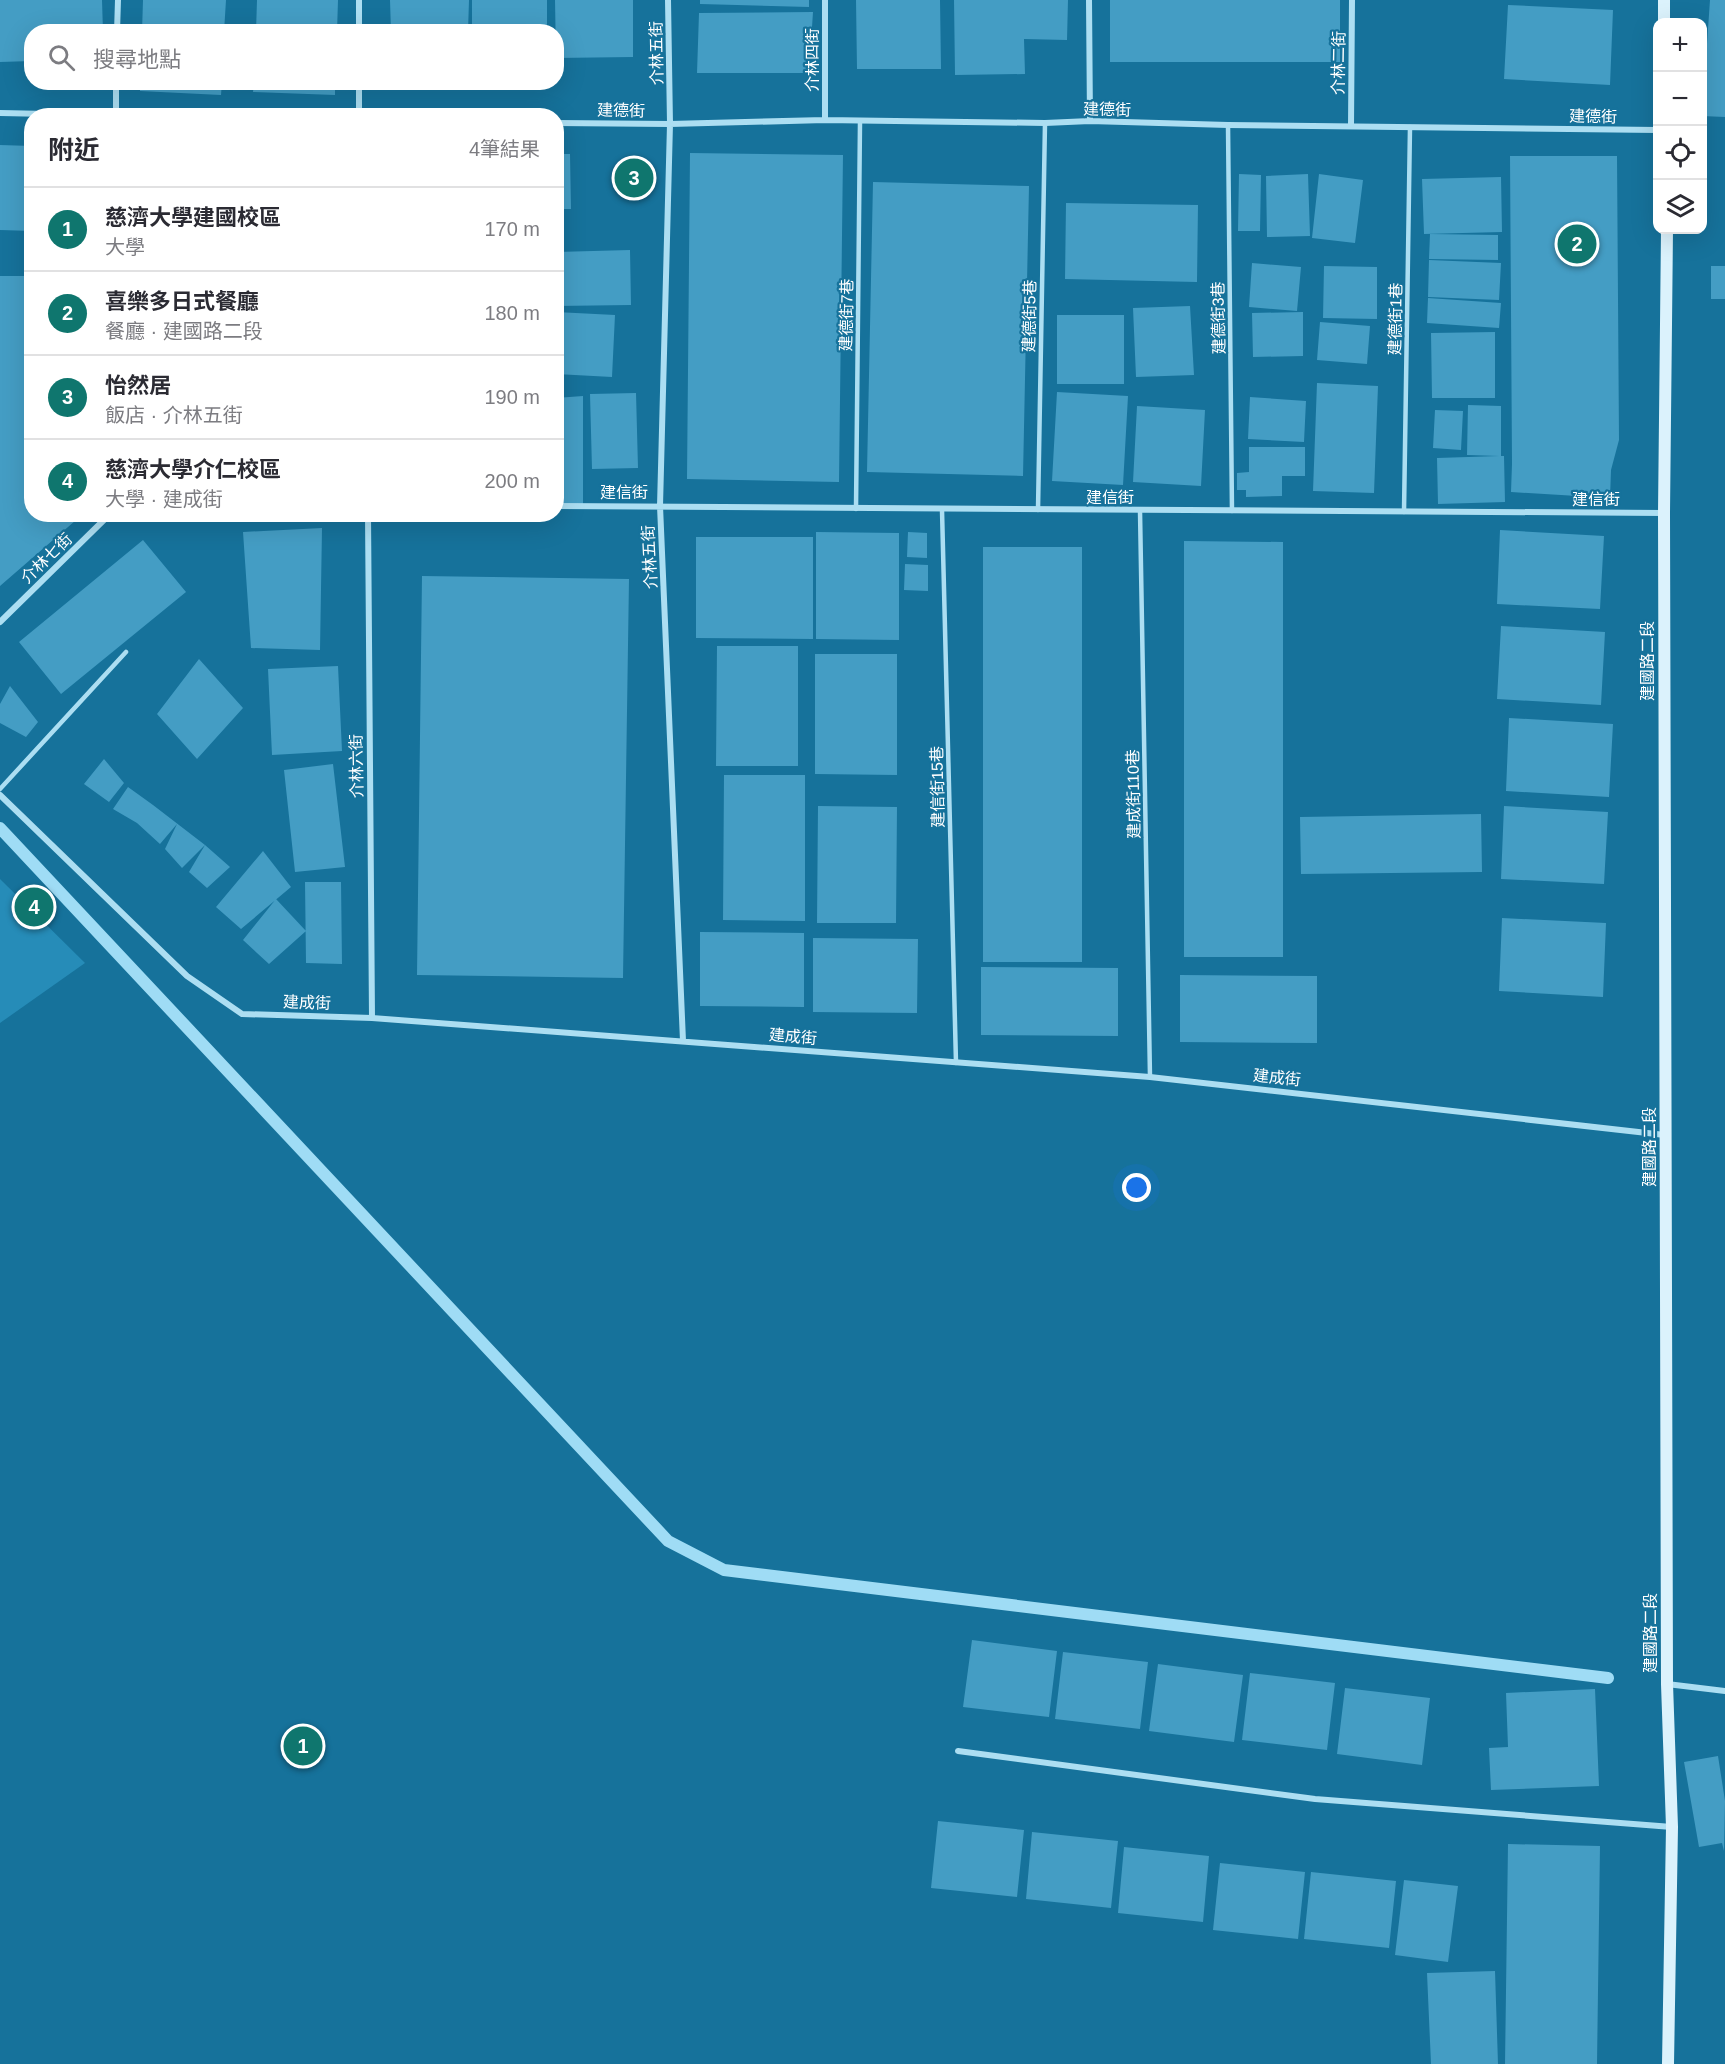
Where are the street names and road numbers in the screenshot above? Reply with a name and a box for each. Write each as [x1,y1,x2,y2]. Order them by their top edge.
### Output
street label: 介林五街 [647,21,666,85]
street label: 介林四街 [804,28,821,92]
street label: 介林二街 [1329,31,1348,95]
street label: 建德街 [1083,101,1131,118]
street label: 建德街 [597,102,645,119]
street label: 建德街 [1569,108,1617,125]
street label: 建德街7巷 [837,278,856,352]
street label: 建德街5巷 [1020,279,1039,353]
street label: 建德街3巷 [1209,281,1228,355]
street label: 建德街1巷 [1386,282,1405,356]
street label: 建信街 [600,484,648,501]
street label: 建信街 [1086,489,1134,506]
street label: 建信街 [1572,491,1620,508]
street label: 介林五街 [639,525,660,589]
street label: 介林七街 [17,530,75,587]
street label: 建國路二段 [1639,621,1656,701]
street label: 介林六街 [347,734,366,798]
street label: 建信街15巷 [928,746,947,828]
street label: 建成街110巷 [1124,749,1143,839]
street label: 建成街 [283,993,331,1012]
street label: 建成街 [768,1026,818,1047]
street label: 建成街 [1252,1067,1302,1088]
street label: 建國路二段 [1641,1107,1658,1187]
street label: 建國路二段 [1642,1593,1659,1673]

